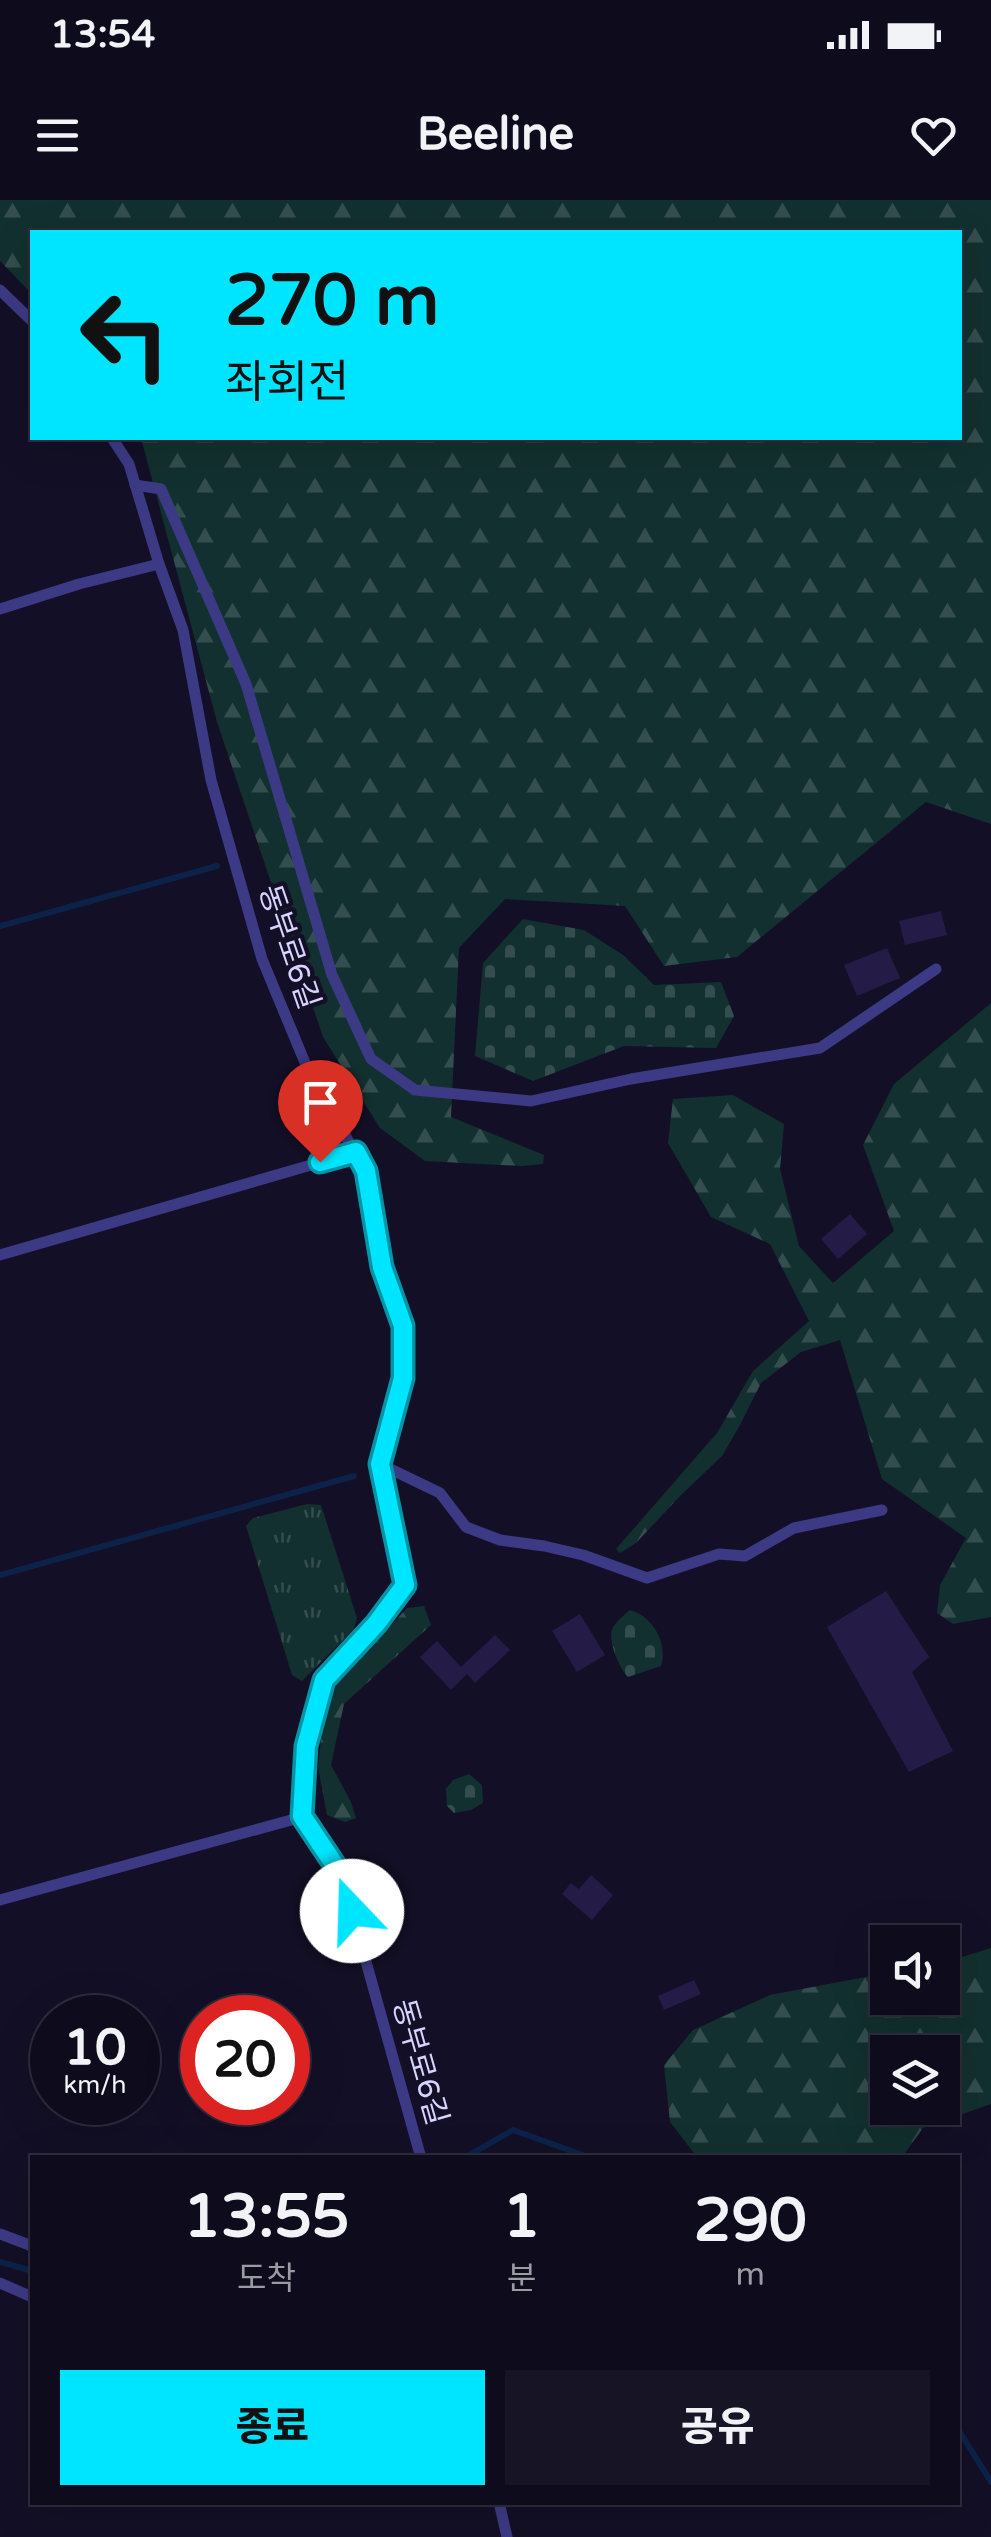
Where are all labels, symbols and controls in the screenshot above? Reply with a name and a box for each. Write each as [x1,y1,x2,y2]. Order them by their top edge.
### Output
text: 13:54 [50,12,155,58]
icon: menu [30,108,85,163]
text: Beeline [417,108,574,162]
icon: heart [906,108,961,163]
text: 270 m [225,260,439,344]
icon: left [60,270,190,400]
text: 좌회전 [225,356,349,410]
street label: 동부로6길 [250,880,328,1014]
pin [278,1060,363,1163]
icon: arrive [293,1075,348,1130]
position arrow [300,1859,404,1963]
map controls [870,1925,960,2125]
button: sound [870,1925,960,2015]
speed limit sign: 20 [180,1995,310,2125]
street label: 동부로6길 [384,1995,456,2129]
text: 10 [64,2018,126,2078]
button: layers [870,2035,960,2125]
text: km/h [64,2070,126,2100]
text: 13:55 [183,2181,350,2253]
text: 1 [503,2181,540,2253]
text: 290 [694,2185,807,2257]
text: m [736,2256,765,2294]
text: 도착 [237,2260,296,2298]
text: 분 [507,2260,536,2298]
button: 종료 [60,2370,485,2485]
button: 공유 [505,2370,930,2485]

